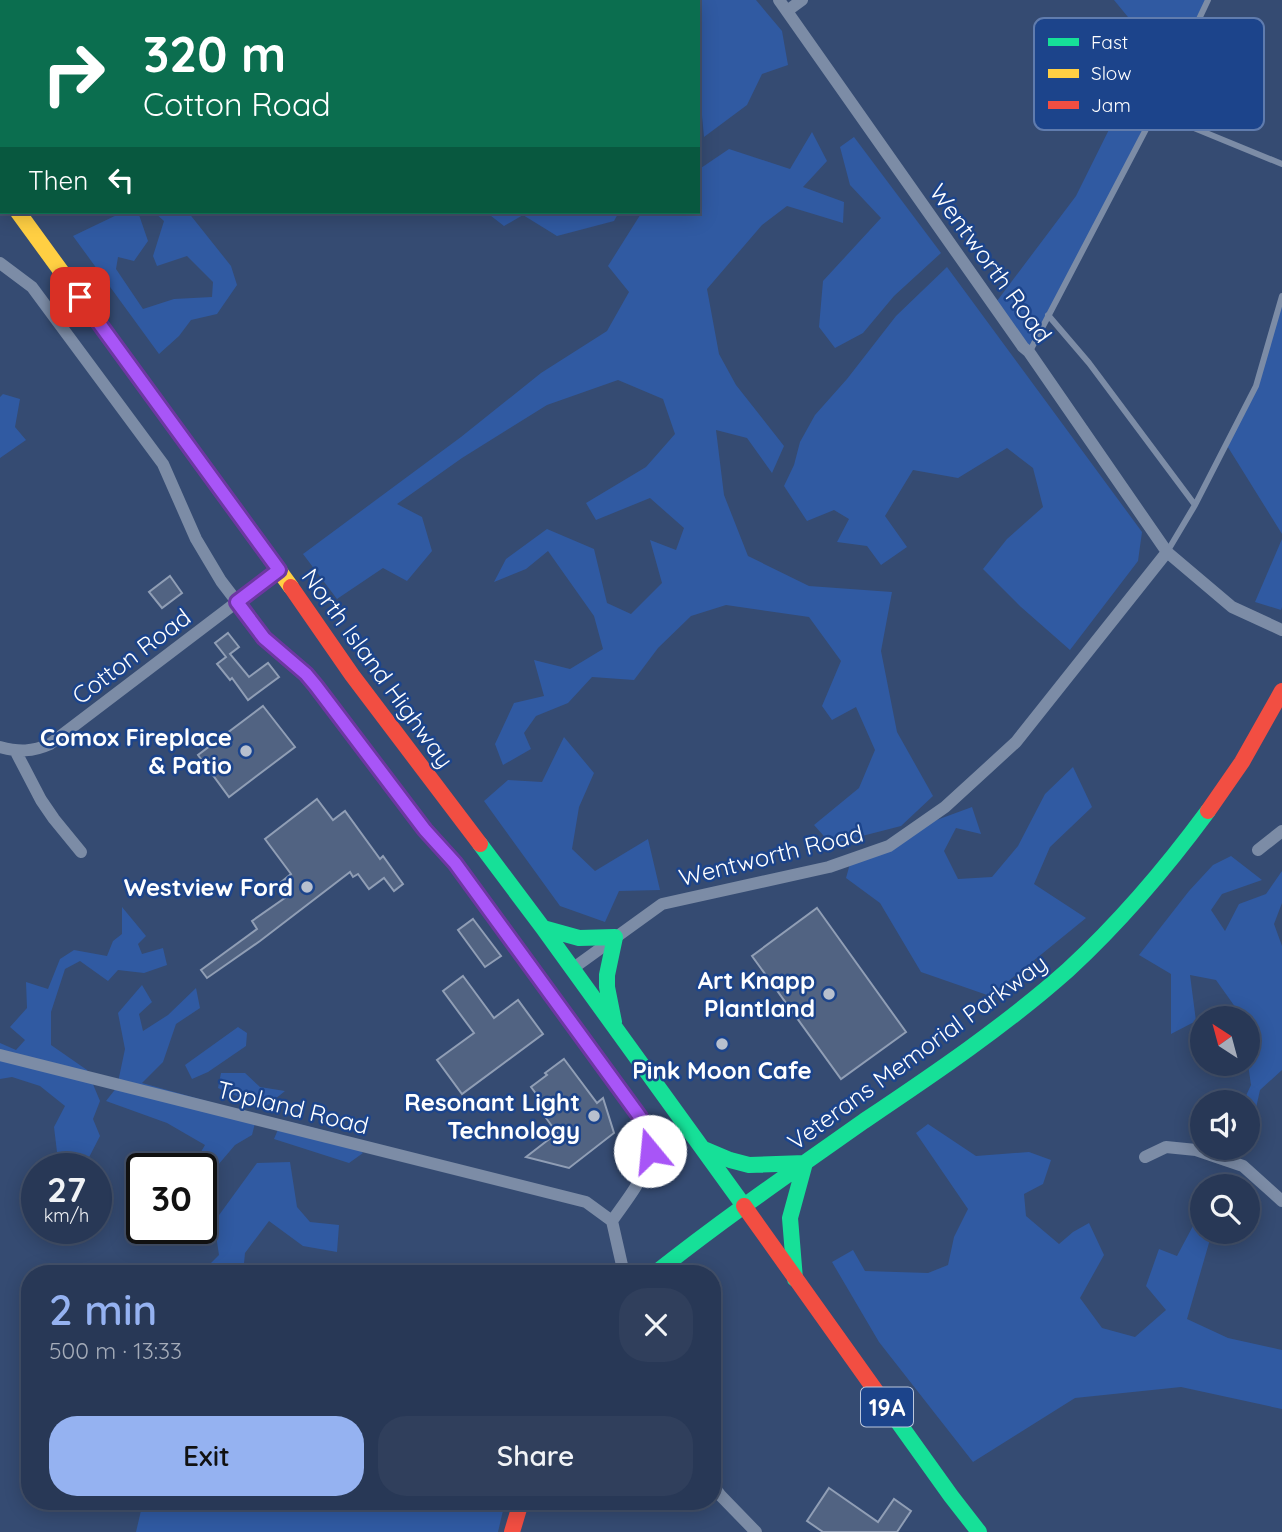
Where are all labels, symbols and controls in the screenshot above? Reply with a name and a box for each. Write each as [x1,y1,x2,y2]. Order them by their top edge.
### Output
legend [1034,18,1264,130]
text: 320 m [143,23,286,84]
icon: right [28,28,119,119]
text: Fast [1091,30,1128,54]
text: Slow [1091,61,1132,85]
text: Cotton Road [143,84,331,124]
text: Jam [1091,93,1131,117]
icon: left [102,161,140,199]
text: Then [28,164,88,197]
street label: Wentworth Road [923,178,1059,348]
pin [50,267,110,327]
icon: arrive [61,278,99,316]
street label: North Island Highway [296,562,460,774]
street label: Cotton Road [66,602,196,710]
place label: Comox Fireplace & Patio [40,722,232,780]
marker: Comox Fireplace & Patio [238,743,254,759]
street label: Wentworth Road [676,818,866,892]
place label: Westview Ford [124,872,293,902]
marker: Westview Ford [299,879,315,895]
street label: Veterans Memorial Parkway [781,948,1053,1156]
place label: Art Knapp Plantland [698,965,815,1023]
marker: Art Knapp Plantland [821,986,837,1002]
north arrow [1190,1006,1260,1076]
map controls [1190,1006,1260,1244]
marker: Pink Moon Cafe [714,1036,730,1052]
place label: Pink Moon Cafe [632,1055,812,1085]
street label: Topland Road [214,1074,372,1140]
place label: Resonant Light Technology [404,1087,580,1145]
button: sound [1190,1090,1260,1160]
marker: Resonant Light Technology [586,1108,602,1124]
position arrow [613,1114,687,1188]
speed limit sign: 30 [126,1153,217,1244]
text: 27 [47,1167,86,1211]
button: search [1190,1174,1260,1244]
text: km/h [44,1204,89,1227]
text: 2 min [49,1283,157,1336]
button: close [619,1288,693,1362]
text: 500 m · 13:33 [49,1336,182,1365]
road number: 19A [861,1388,913,1426]
button: Exit [49,1416,364,1496]
button: Share [378,1416,693,1496]

